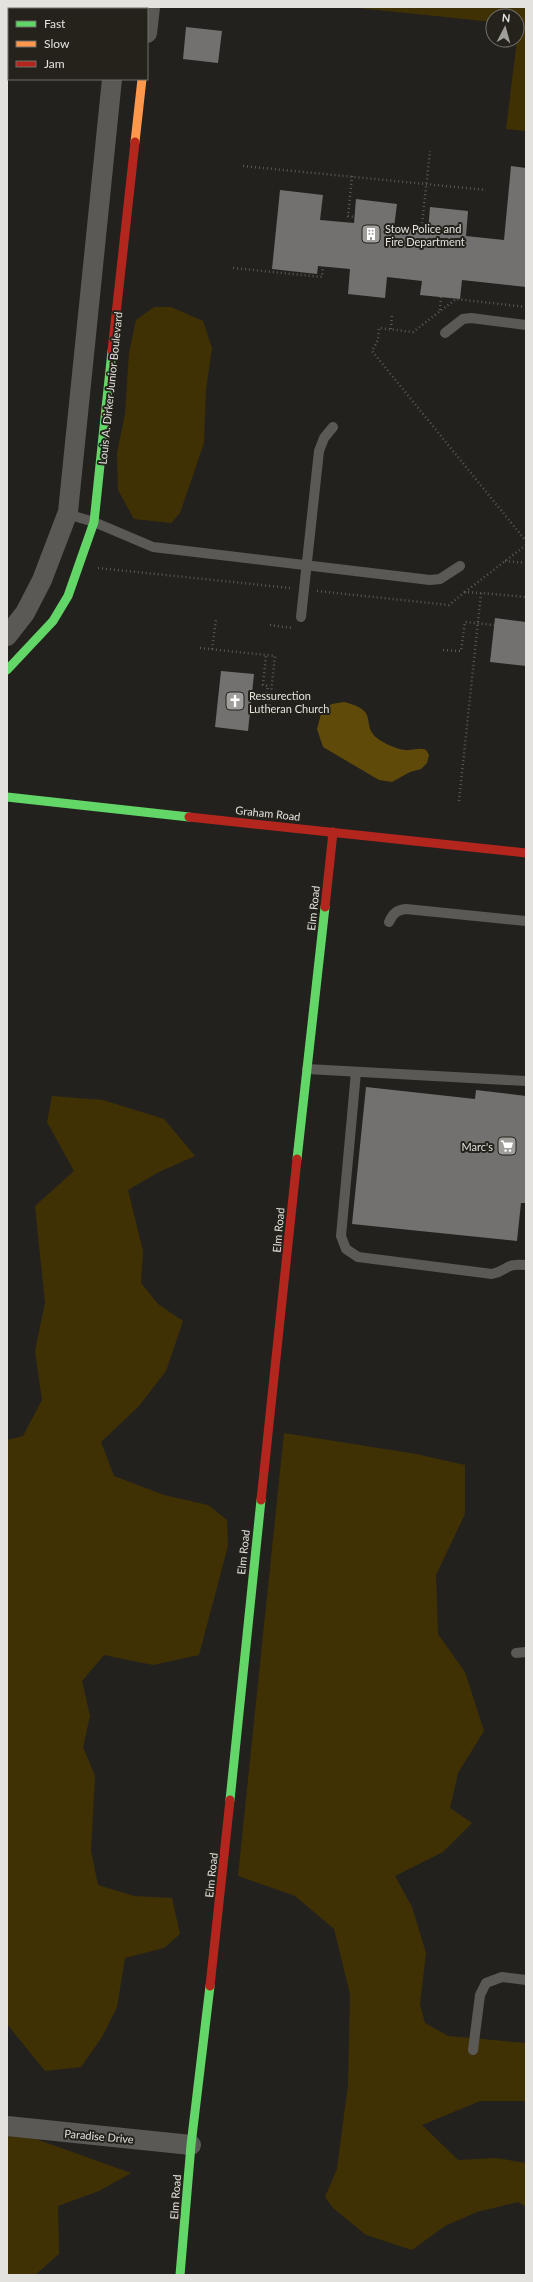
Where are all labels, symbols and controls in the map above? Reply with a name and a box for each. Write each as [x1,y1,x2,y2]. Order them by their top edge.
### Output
legend [8,8,148,80]
north arrow [485,8,525,48]
text: N [501,11,511,24]
text: Fast [44,16,66,31]
text: Slow [44,36,70,51]
text: Jam [44,56,65,71]
place label: Stow Police and Fire Department [385,222,465,248]
building icon: Stow Police and Fire Department [360,223,382,245]
street label: Louis A. Dirker Junior Boulevard [96,311,124,465]
place label: Ressurection Lutheran Church [249,689,329,715]
church icon: Ressurection Lutheran Church [224,690,246,712]
street label: Graham Road [235,803,301,823]
street label: Elm Road [304,885,322,931]
supermarket icon: Marc's [496,1135,518,1157]
place label: Marc's [462,1140,493,1153]
street label: Elm Road [270,1207,286,1253]
street label: Elm Road [234,1529,252,1575]
street label: Elm Road [202,1852,220,1898]
street label: Paradise Drive [64,2126,134,2146]
street label: Elm Road [167,2174,183,2220]

